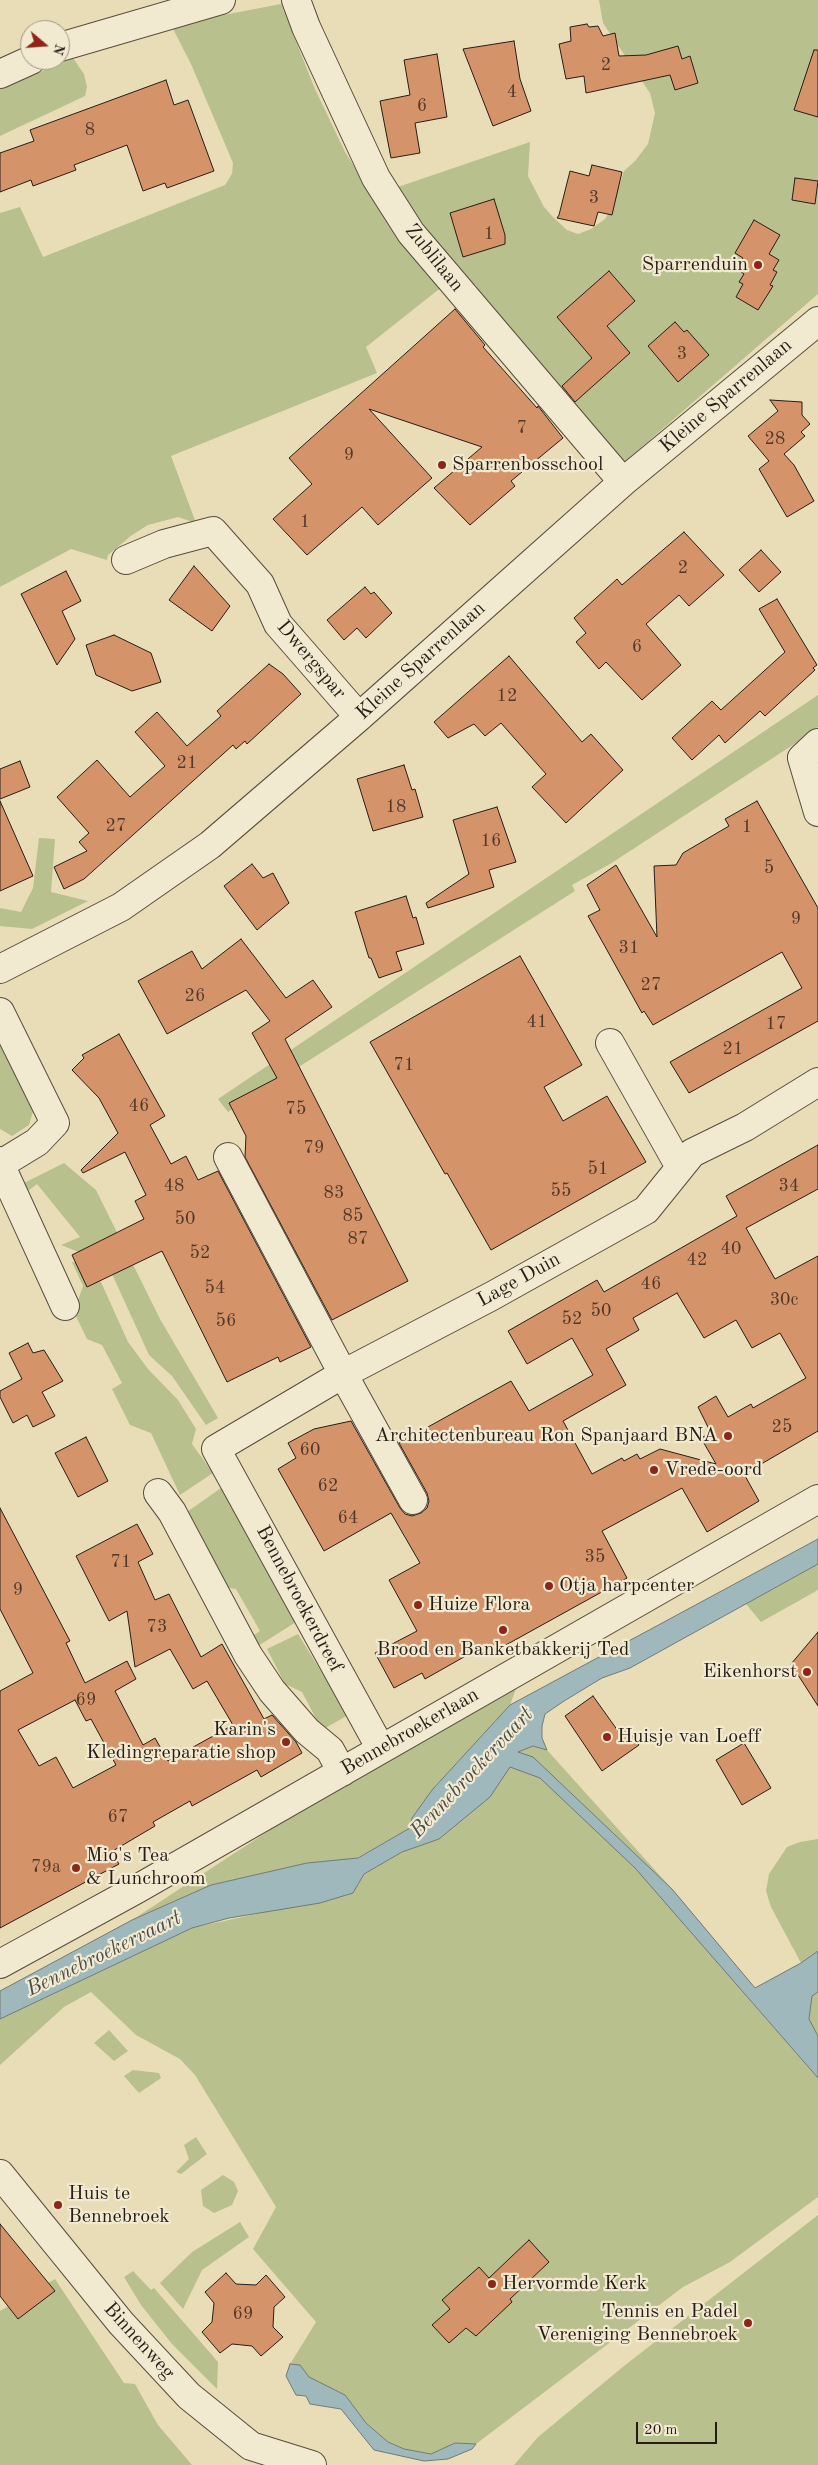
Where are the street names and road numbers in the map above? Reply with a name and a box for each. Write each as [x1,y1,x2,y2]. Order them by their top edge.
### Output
street label: Zublilaan [399,219,469,297]
street label: Kleine Sparrenlaan [655,334,797,458]
street label: Kleine Sparrenlaan [351,597,491,725]
street label: Dwergspar [271,616,351,704]
street label: Lage Duin [473,1247,565,1313]
street label: Bennebroekerdreef [250,1521,348,1677]
street label: Bennebroekerlaan [337,1683,483,1781]
street label: Binnenweg [98,2298,180,2384]

